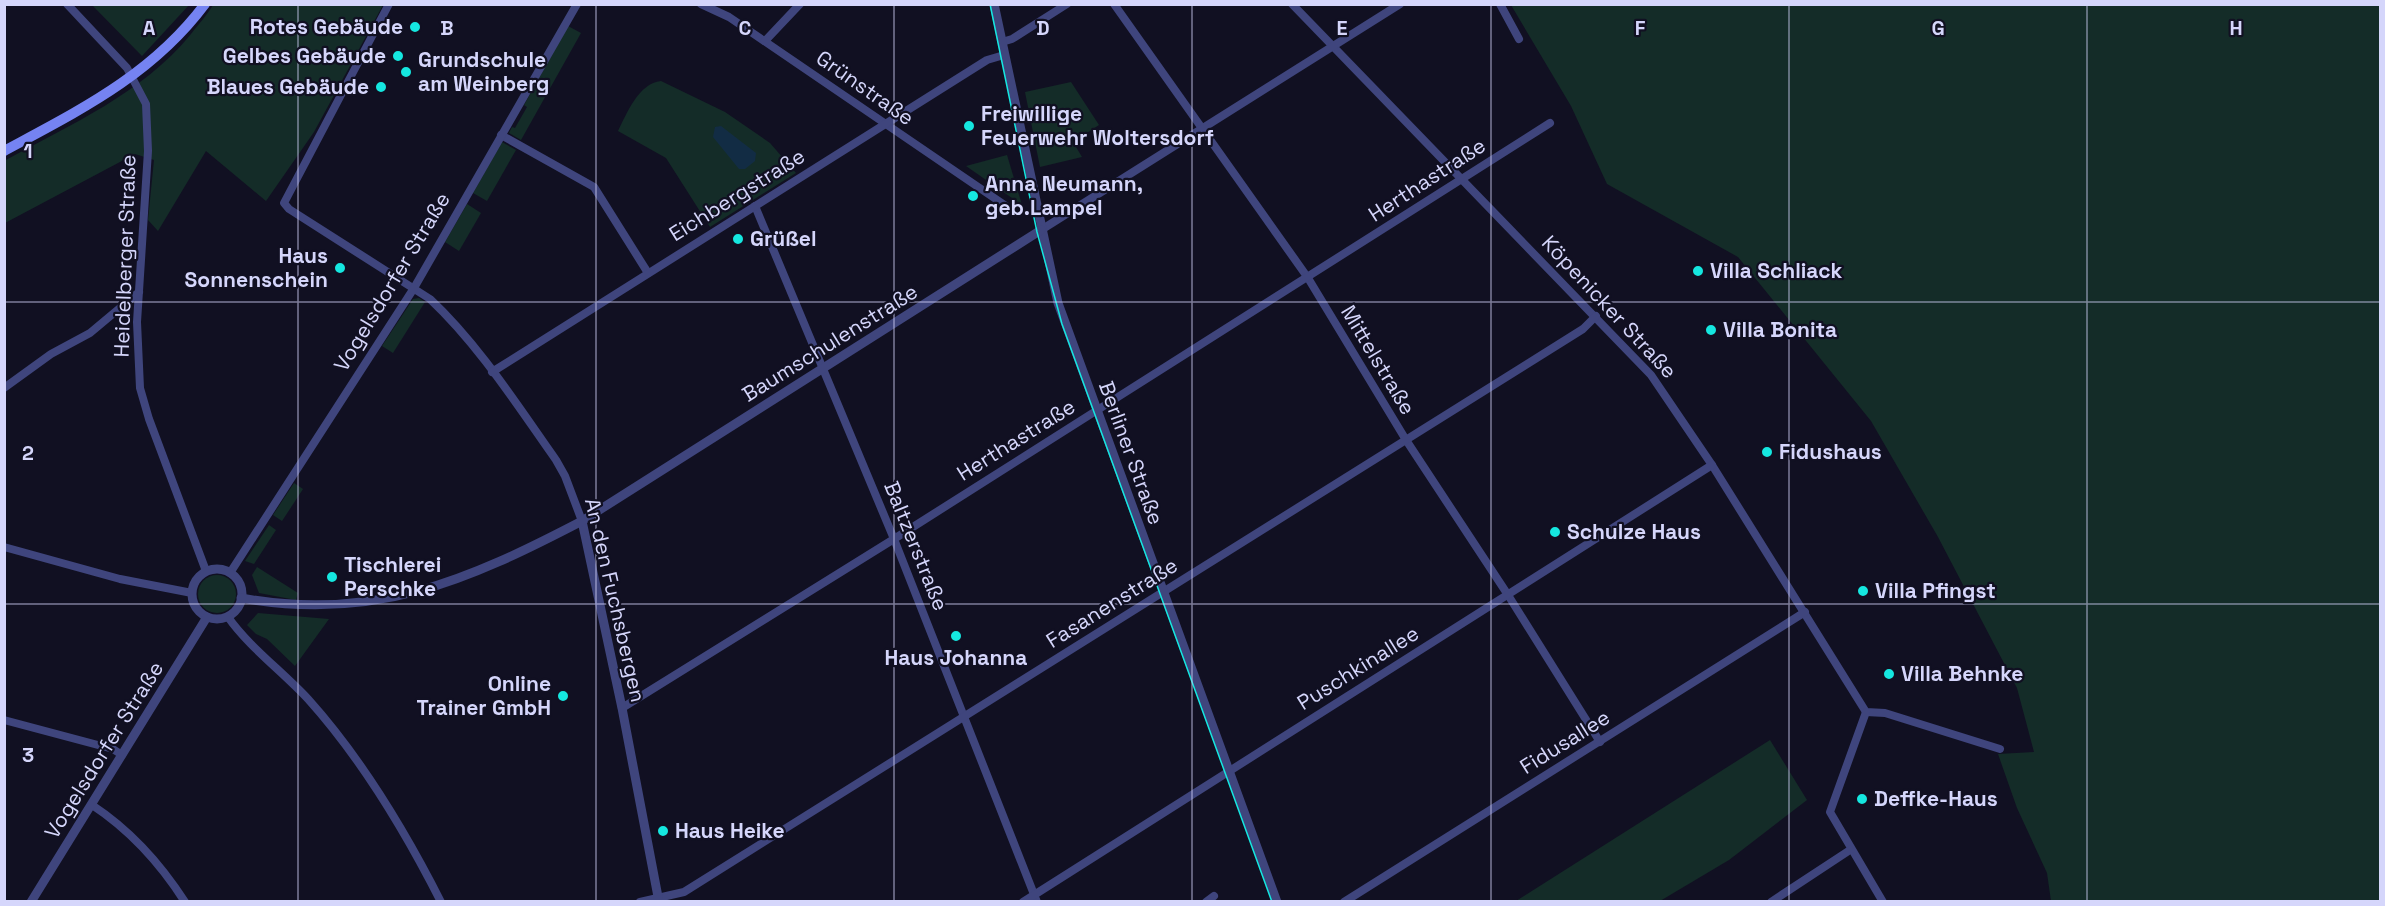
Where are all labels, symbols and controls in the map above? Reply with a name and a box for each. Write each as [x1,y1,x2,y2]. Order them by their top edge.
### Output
place label: Rotes Gebäude [250,13,403,40]
text: A [143,15,156,41]
text: B [440,15,454,41]
text: C [739,15,752,41]
text: D [1036,15,1050,41]
text: E [1336,15,1348,41]
text: F [1635,15,1646,41]
text: G [1931,15,1945,41]
text: H [2229,15,2243,41]
marker: Rotes Gebäude [408,20,422,34]
place label: Gelbes Gebäude [223,42,386,69]
street label: Grünstraße [811,44,919,131]
place label: Grundschule am Weinberg [418,46,550,97]
marker: Gelbes Gebäude [391,49,405,63]
marker: Grundschule am Weinberg [399,65,413,79]
place label: Blaues Gebäude [207,73,369,100]
marker: Blaues Gebäude [374,80,388,94]
place label: Freiwillige Feuerwehr Woltersdorf [981,100,1214,151]
marker: Freiwillige Feuerwehr Woltersdorf [962,119,976,133]
street label: Herthastraße [1363,132,1490,228]
text: 1 [23,138,33,164]
street label: Eichbergstraße [664,142,810,247]
street label: Heidelberger Straße [107,154,142,358]
place label: Anna Neumann, geb.Lampel [985,170,1143,221]
street label: Vogelsdorfer Straße [327,187,456,376]
marker: Anna Neumann, geb.Lampel [966,189,980,203]
place label: Grüßel [750,225,817,252]
street label: Köpenicker Straße [1536,229,1683,384]
marker: Grüßel [731,232,745,246]
place label: Haus Sonnenschein [185,242,328,293]
place label: Villa Schliack [1710,257,1843,284]
marker: Haus Sonnenschein [333,261,347,275]
marker: Villa Schliack [1691,264,1705,278]
street label: Baumschulenstraße [737,278,923,408]
street label: Mittelstraße [1335,300,1422,419]
place label: Villa Bonita [1723,316,1837,343]
marker: Villa Bonita [1704,323,1718,337]
street label: Berliner Straße [1093,377,1170,528]
street label: Herthastraße [952,393,1080,487]
place label: Fidushaus [1779,438,1882,465]
text: 2 [22,440,34,466]
marker: Fidushaus [1760,445,1774,459]
street label: Baltzerstraße [878,477,955,614]
street label: An den Fuchsbergen [579,495,652,705]
place label: Schulze Haus [1567,518,1701,545]
marker: Schulze Haus [1548,525,1562,539]
place label: Tischlerei Perschke [344,551,441,602]
street label: Fasanenstraße [1041,551,1183,654]
marker: Tischlerei Perschke [325,570,339,584]
place label: Villa Pfingst [1875,577,1996,604]
marker: Villa Pfingst [1856,584,1870,598]
street label: Puschkinallee [1292,619,1424,716]
marker: Haus Johanna [949,629,963,643]
place label: Haus Johanna [885,644,1027,671]
street label: Vogelsdorfer Straße [38,656,169,843]
place label: Villa Behnke [1901,660,2023,687]
marker: Villa Behnke [1882,667,1896,681]
place label: Online Trainer GmbH [417,670,551,721]
marker: Online Trainer GmbH [556,689,570,703]
street label: Fidusallee [1515,703,1615,780]
text: 3 [22,742,34,768]
place label: Deffke-Haus [1874,785,1998,812]
marker: Deffke-Haus [1855,792,1869,806]
place label: Haus Heike [675,817,785,844]
marker: Haus Heike [656,824,670,838]

